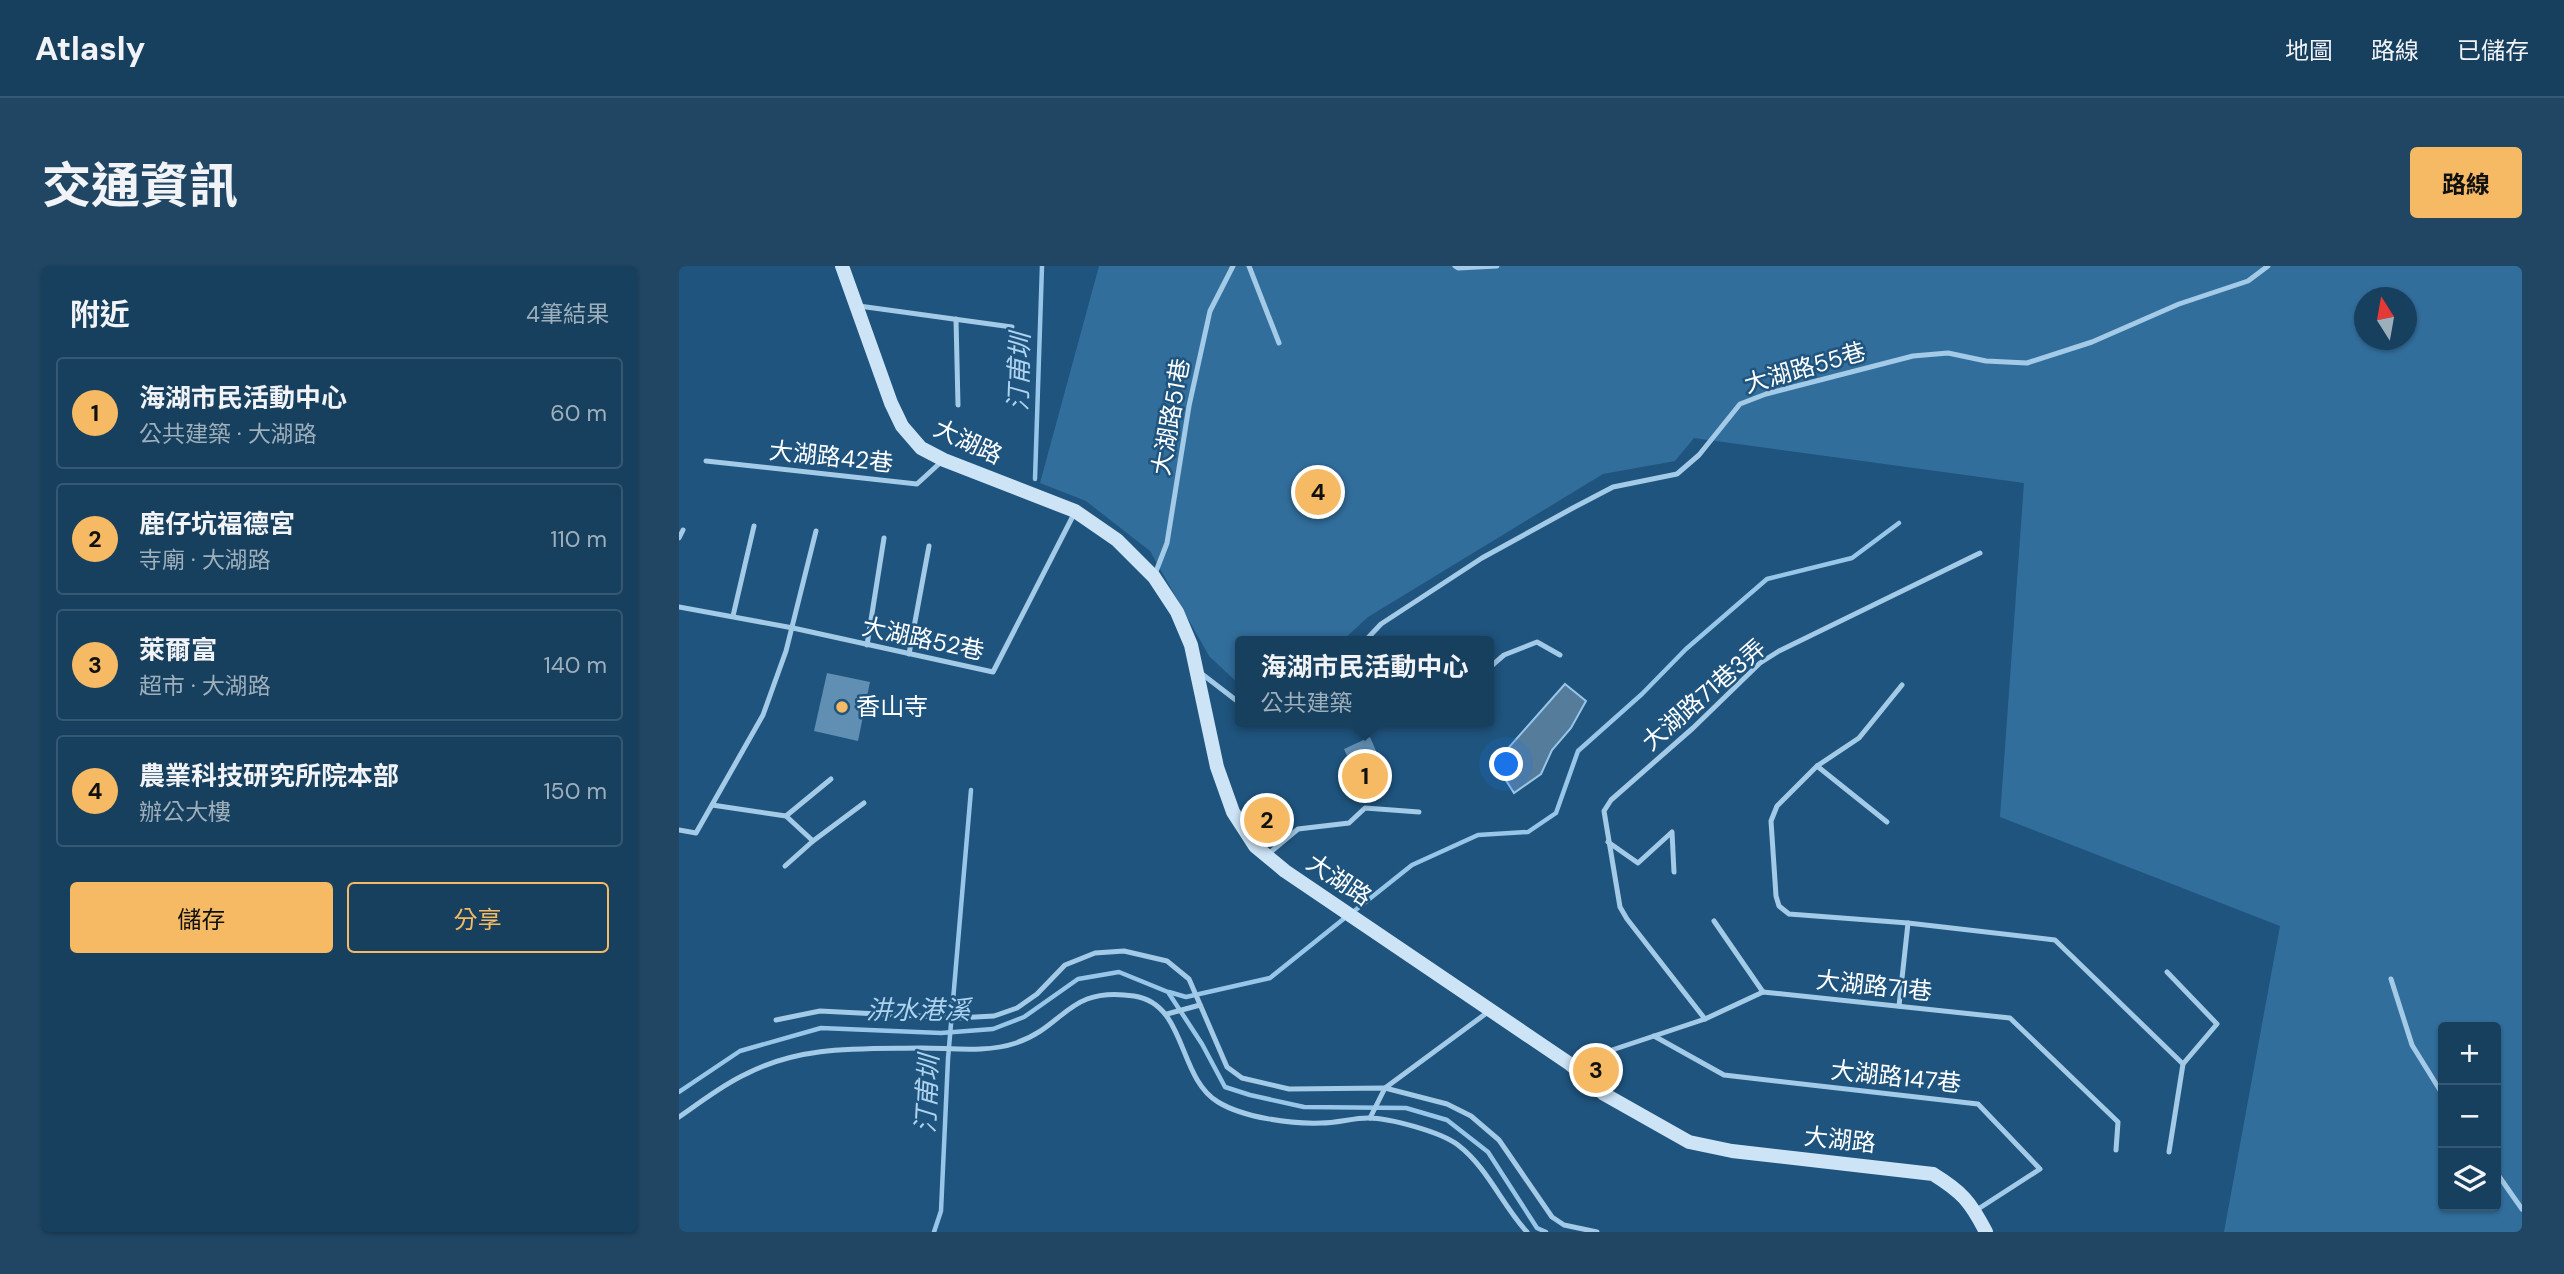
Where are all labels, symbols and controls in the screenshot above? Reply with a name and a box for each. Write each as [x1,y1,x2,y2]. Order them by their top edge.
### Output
text: Atlasly [35,27,145,70]
text: 地圖 [2285,35,2333,66]
text: 路線 [2371,35,2419,66]
text: 已儲存 [2457,35,2529,66]
button: 路線 [2410,147,2522,218]
text: 交通資訊 [42,154,238,218]
north arrow [2354,287,2417,350]
text: 附近 [70,295,130,334]
text: 4筆結果 [526,299,609,329]
water label: 汀甫圳 [1001,328,1037,412]
street label: 大湖路55巷 [1740,335,1869,400]
street label: 大湖路51巷 [1145,356,1196,478]
text: 海湖市民活動中心 [139,381,347,415]
text: 1 [91,398,99,428]
text: 60 m [550,398,607,428]
street label: 大湖路 [929,412,1007,471]
text: 公共建築 · 大湖路 [139,419,317,449]
street label: 大湖路42巷 [768,435,895,478]
pin: 4 [1295,466,1341,518]
text: 鹿仔坑福德宮 [139,507,295,541]
text: 2 [88,524,102,554]
text: 110 m [550,524,607,554]
text: 寺廟 · 大湖路 [139,545,271,575]
street label: 大湖路52巷 [859,610,987,667]
street label: 大湖路71巷3弄 [1635,632,1772,757]
text: 萊爾富 [139,633,217,667]
popup [1235,636,1494,727]
text: 3 [88,650,102,680]
text: 140 m [544,650,607,680]
text: 海湖市民活動中心 [1260,650,1469,684]
text: 超市 · 大湖路 [139,671,271,701]
text: 公共建築 [1260,688,1352,718]
place label: 香山寺 [856,691,928,722]
marker: 香山寺 [834,699,850,715]
your location [1489,747,1523,781]
pin: 1 [1342,750,1388,802]
text: 農業科技研究所院本部 [139,759,399,793]
text: 4 [88,776,102,806]
text: 150 m [543,776,607,806]
pin: 2 [1244,794,1290,846]
text: 辦公大樓 [139,797,231,827]
street label: 大湖路 [1301,847,1378,913]
button: 儲存 [70,882,333,953]
button: 分享 [347,882,609,953]
street label: 大湖路71巷 [1815,964,1934,1007]
water label: 汫水港溪 [866,993,974,1027]
map controls [2438,1022,2501,1211]
button: + [2438,1022,2501,1085]
pin: 3 [1573,1044,1619,1096]
water label: 汀甫圳 [908,1050,946,1134]
street label: 大湖路147巷 [1829,1054,1963,1099]
button: − [2438,1085,2501,1148]
street label: 大湖路 [1803,1120,1877,1159]
button: layers [2438,1148,2501,1211]

